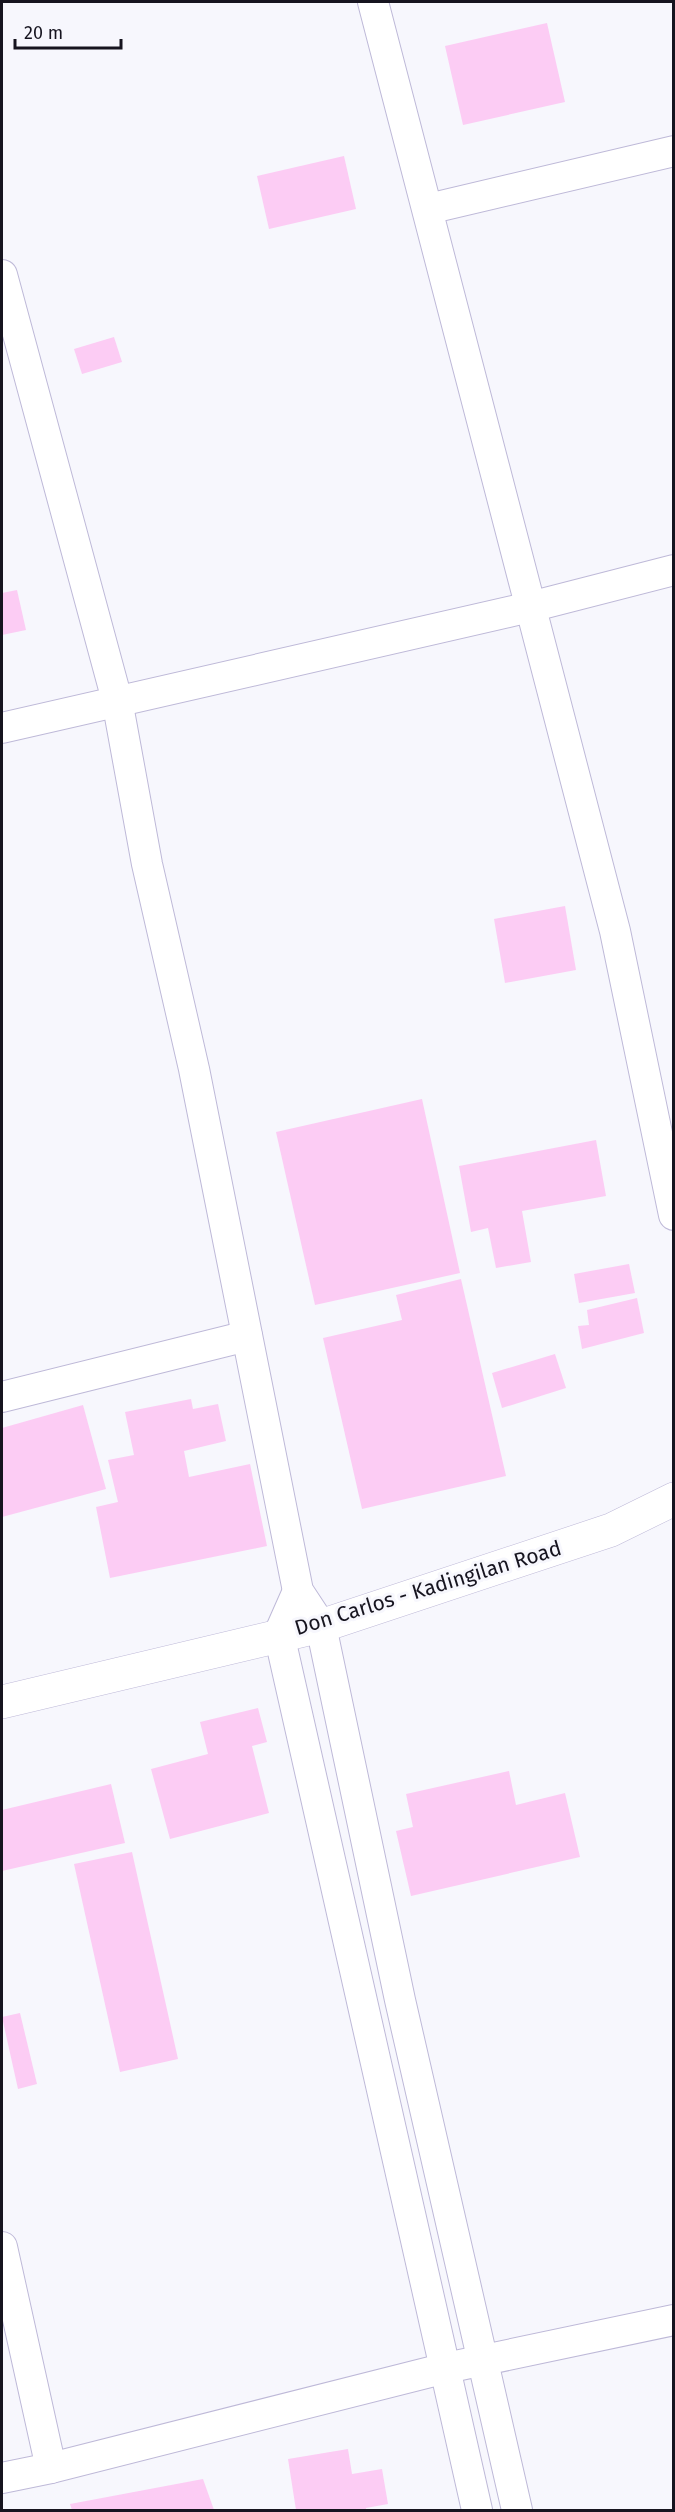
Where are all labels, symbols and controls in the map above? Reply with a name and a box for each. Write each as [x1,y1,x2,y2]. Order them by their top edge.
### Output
scale bar [15,12,122,50]
text: 20 m [24,22,63,44]
street label: Don Carlos - Kadingilan Road [292,1535,564,1641]

